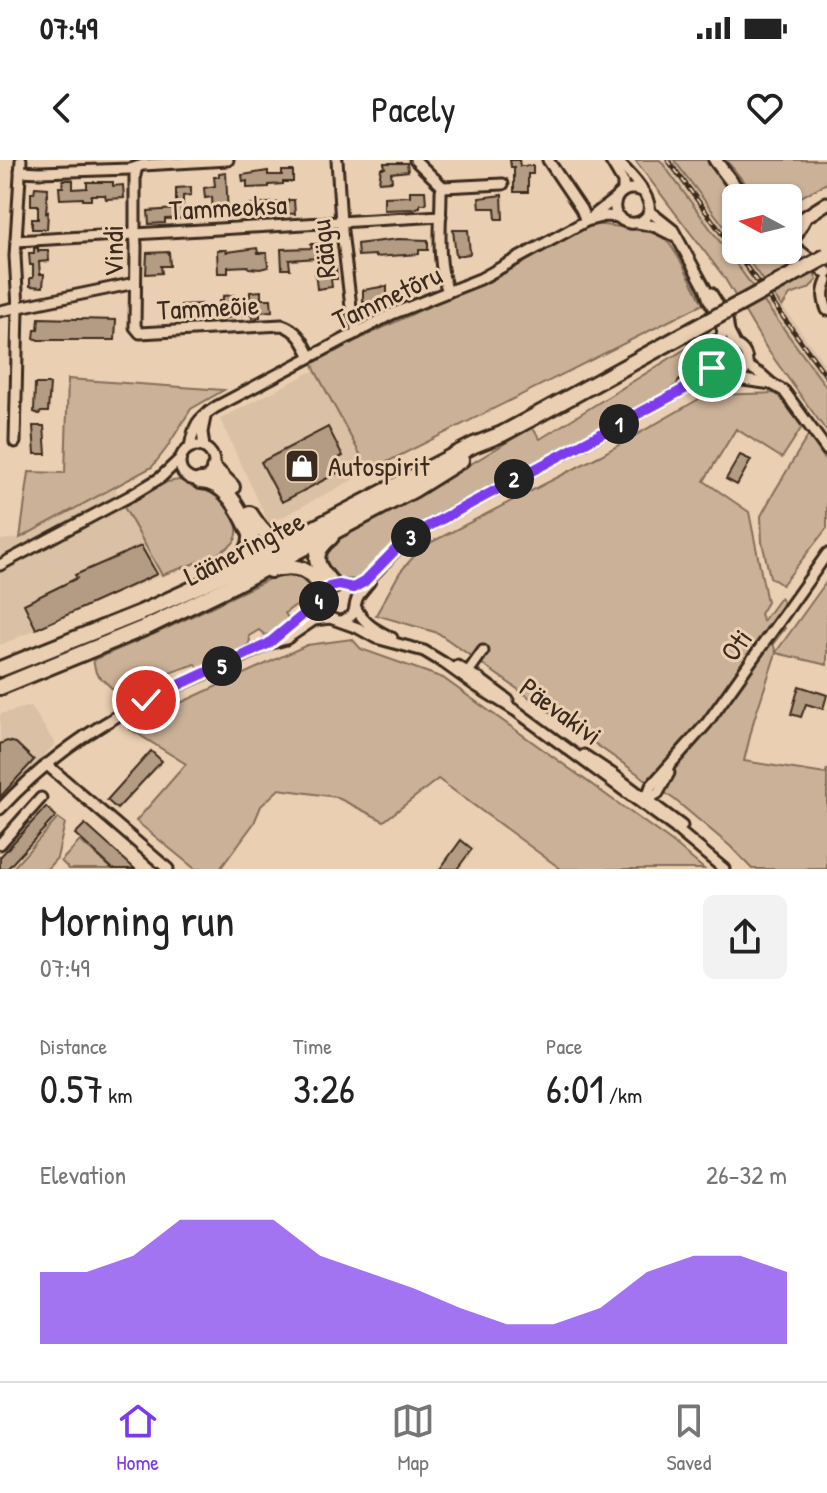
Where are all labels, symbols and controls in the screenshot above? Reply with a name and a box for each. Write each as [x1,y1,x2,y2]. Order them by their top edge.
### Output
text: 07:49 [40,8,98,48]
text: Pacely [371,84,456,133]
icon: back [40,86,84,130]
icon: heart [743,86,787,130]
north arrow [722,184,802,264]
map controls [722,184,802,264]
street label: Tammeoksa [168,185,288,229]
street label: Räägu [301,218,345,280]
street label: Vindi [94,225,132,277]
street label: Tammetõru [326,255,448,339]
street label: Tammeõie [156,285,260,329]
pin [678,334,746,402]
icon: arrive [690,346,734,390]
pin: 1 [599,404,639,444]
text: 1 [615,409,623,439]
shop icon: Autospirit [283,447,321,485]
place label: Autospirit [328,447,430,485]
pin: 2 [494,459,534,499]
text: 2 [509,464,519,494]
street label: Lääneringtee [177,502,311,594]
pin: 3 [391,517,431,557]
text: 3 [406,522,416,552]
pin: 4 [299,581,339,621]
text: 4 [315,586,323,616]
street label: Oti [711,621,761,669]
pin: 5 [202,646,242,686]
text: 5 [217,651,227,681]
pin [112,666,180,734]
street label: Päevakivi [512,668,610,754]
icon: check [124,678,168,722]
text: Morning run [40,890,235,950]
button: share [703,895,787,979]
text: 07:49 [40,950,90,985]
text: Distance [40,1031,107,1061]
text: Time [293,1031,332,1061]
text: Pace [546,1031,583,1061]
text: 0.57 [40,1061,103,1115]
text: 3:26 [293,1061,355,1115]
text: 6:01 [546,1061,604,1115]
text: km [103,1080,132,1110]
text: /km [604,1080,642,1110]
text: Elevation [40,1157,126,1192]
text: 26–32 m [706,1157,787,1192]
tab: Home [116,1399,160,1477]
tab: Map [391,1399,435,1477]
tab: Saved [666,1399,711,1477]

